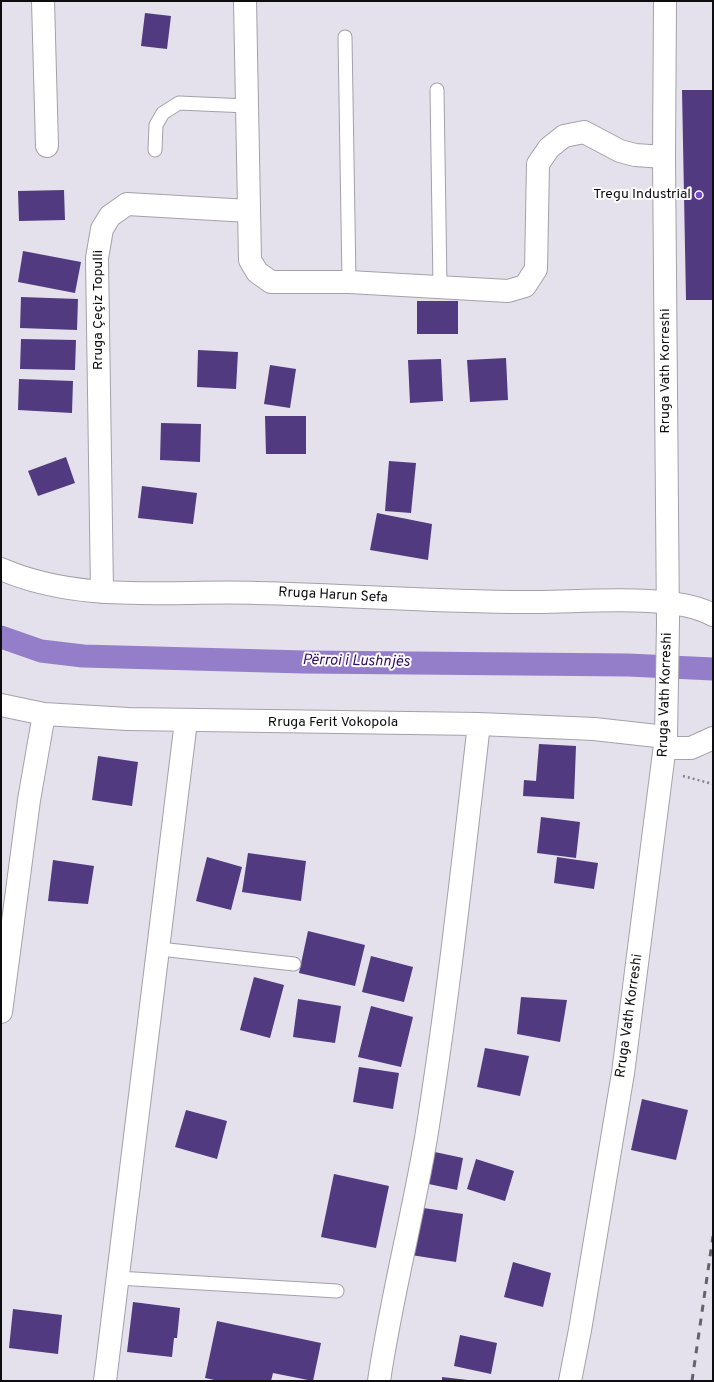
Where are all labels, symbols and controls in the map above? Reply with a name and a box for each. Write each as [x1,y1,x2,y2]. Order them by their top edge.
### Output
place label: Tregu Industrial [593,187,691,203]
marker: Tregu Industrial [694,190,704,200]
street label: Rruga Çeçiz Topulli [91,250,107,370]
street label: Rruga Vath Korreshi [658,308,674,434]
street label: Rruga Harun Sefa [278,585,388,607]
street label: Rruga Vath Korreshi [655,632,677,758]
water label: Përroi i Lushnjës [302,652,410,672]
street label: Rruga Ferit Vokopola [268,715,398,731]
street label: Rruga Vath Korreshi [613,953,647,1079]

